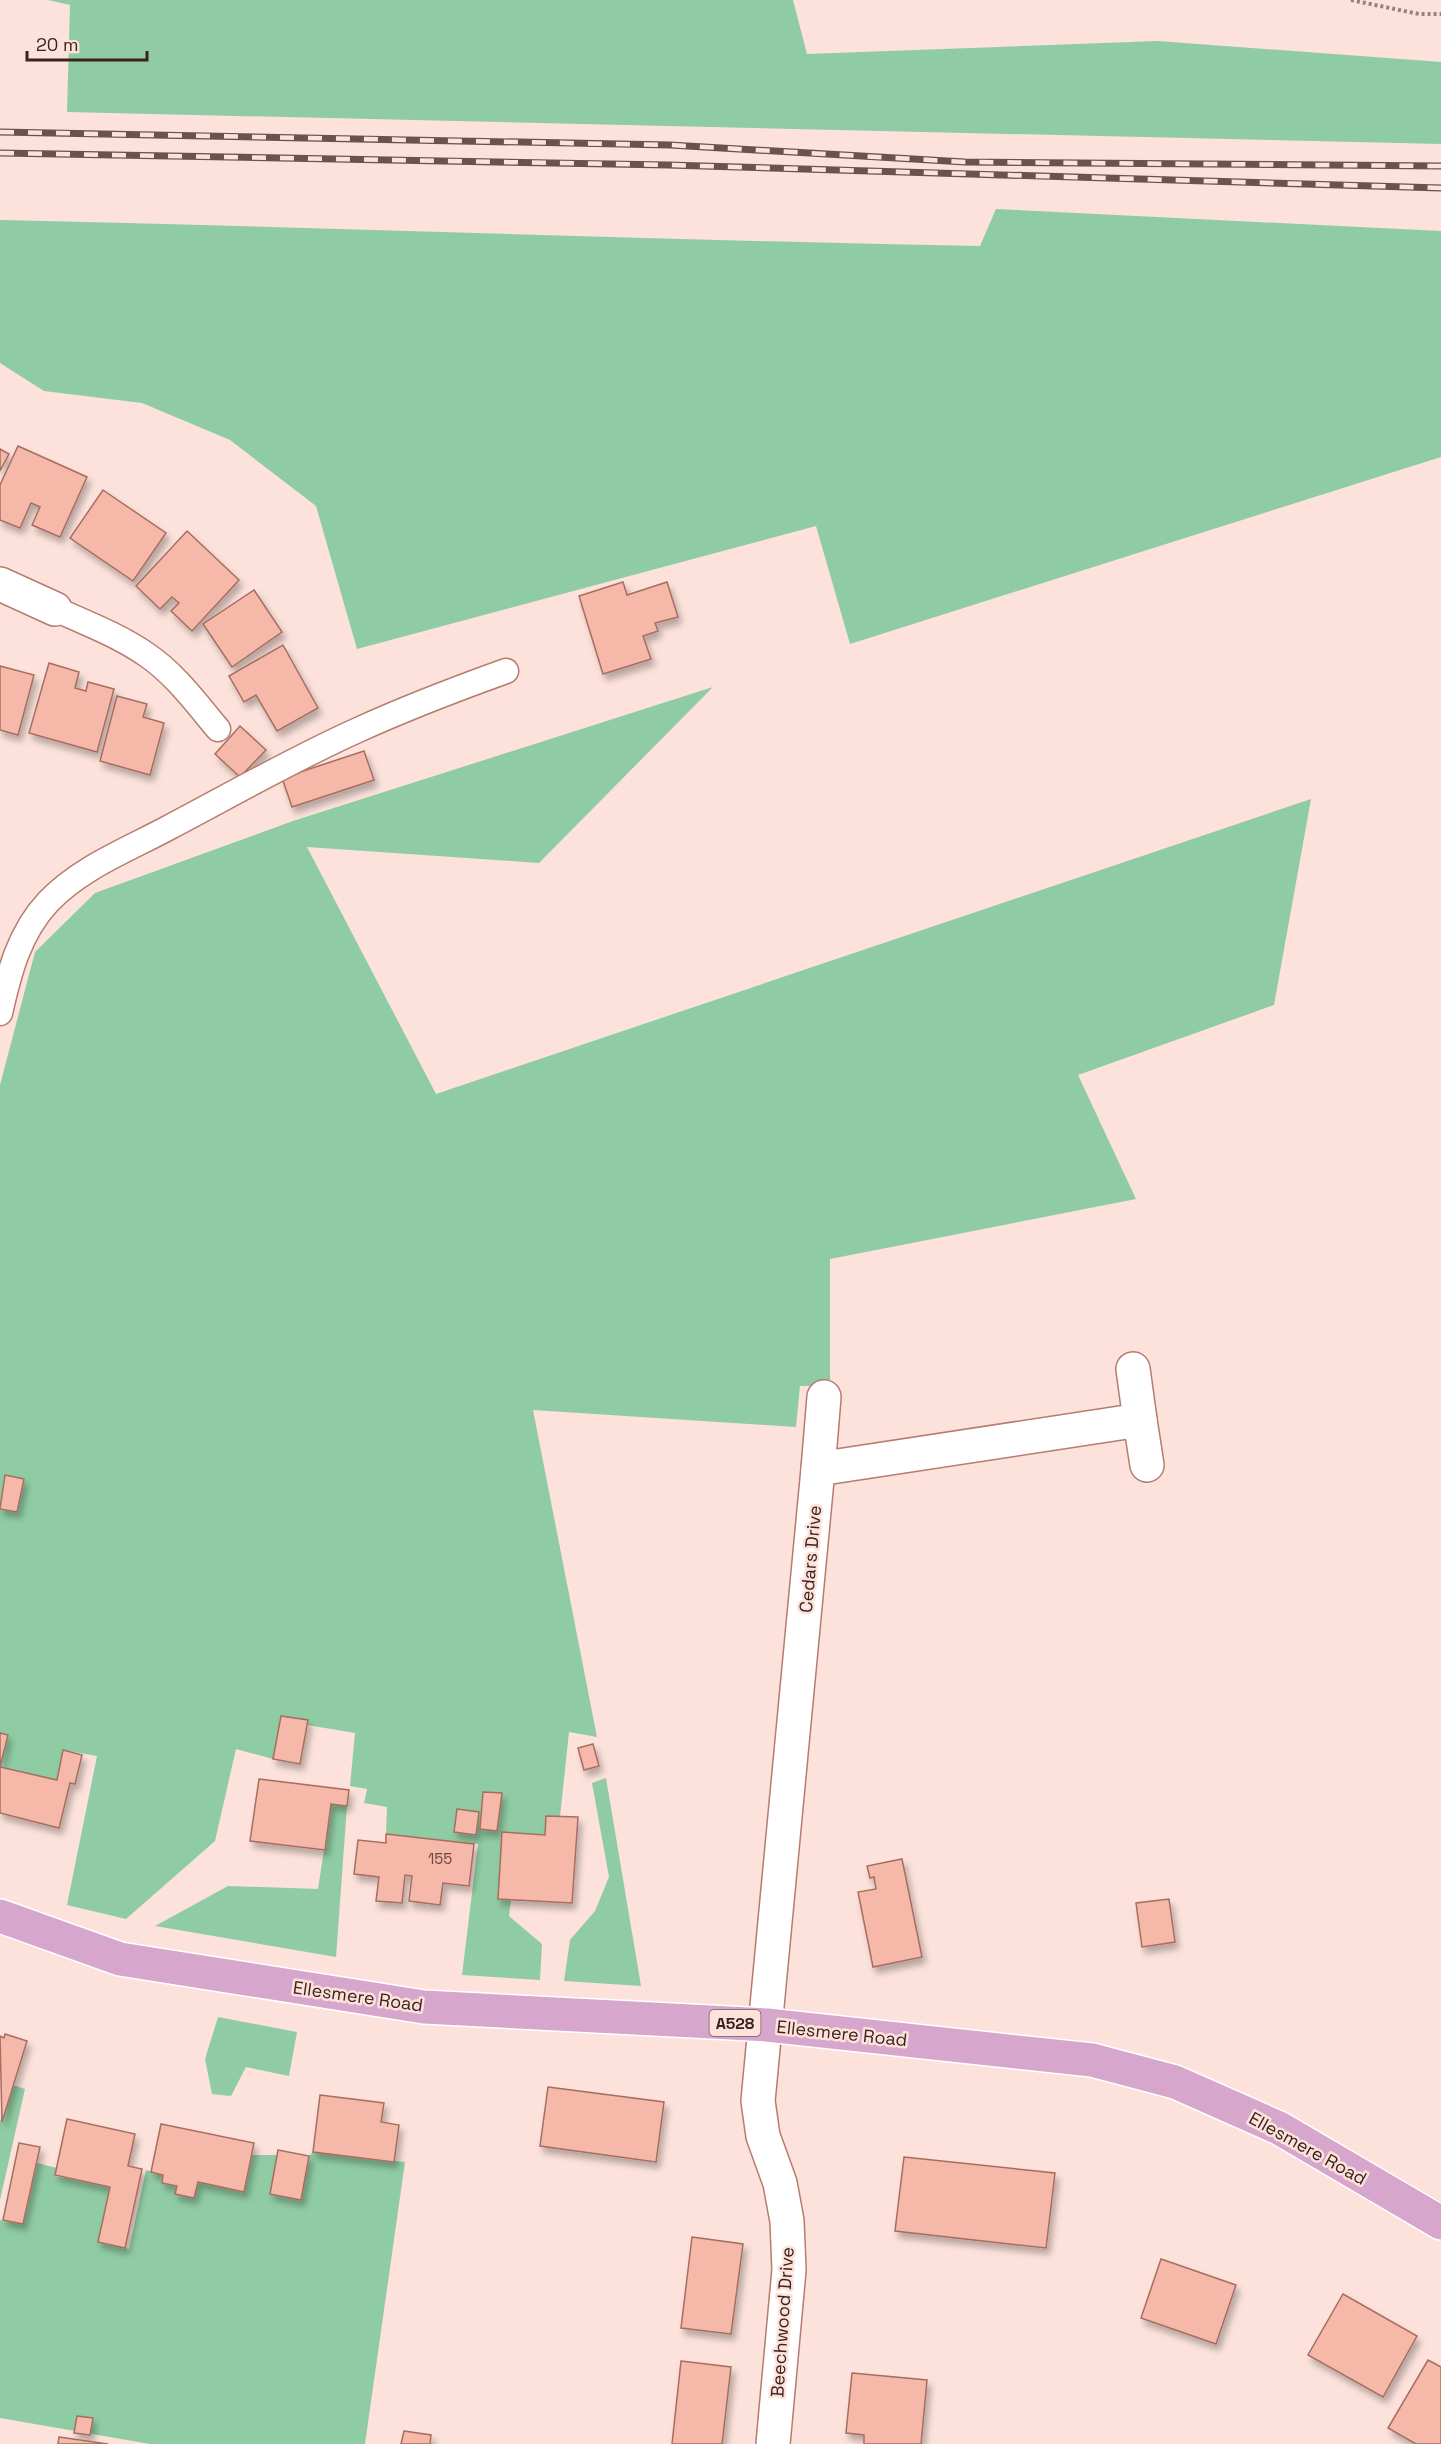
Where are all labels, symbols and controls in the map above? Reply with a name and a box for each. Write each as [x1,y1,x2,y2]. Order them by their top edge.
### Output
scale bar [27,24,147,62]
text: 20 m [36,33,79,56]
street label: Cedars Drive [794,1504,826,1614]
house number: 155 [428,1849,452,1868]
street label: Ellesmere Road [291,1975,425,2017]
road number: A528 [710,2010,760,2036]
street label: Ellesmere Road [776,2015,908,2051]
street label: Ellesmere Road [1245,2106,1371,2190]
street label: Beechwood Drive [765,2246,799,2398]

